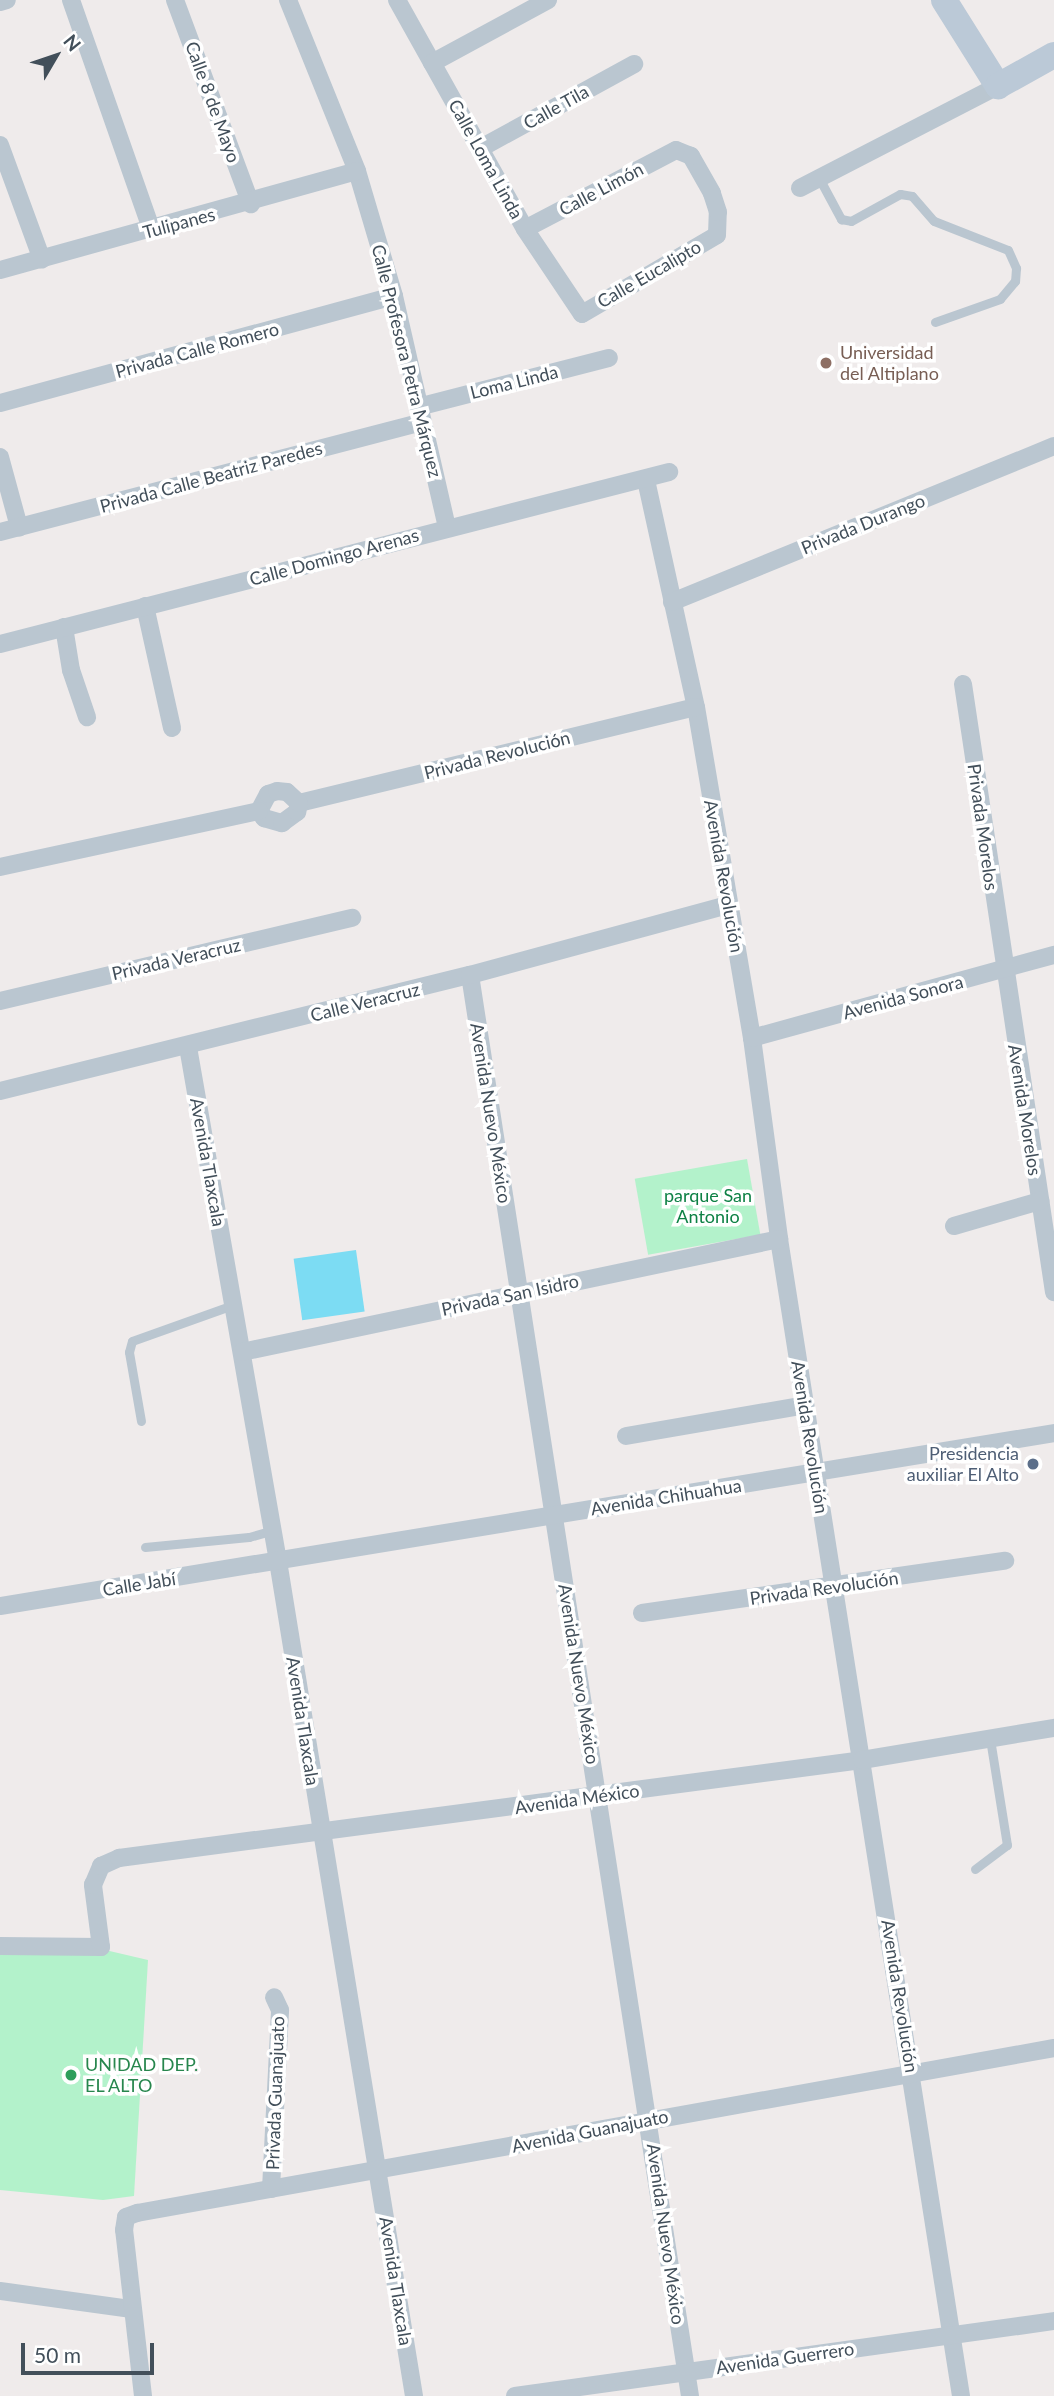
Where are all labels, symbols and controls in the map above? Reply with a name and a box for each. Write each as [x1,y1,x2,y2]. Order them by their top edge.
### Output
north arrow [21,21,91,91]
text: N [59,30,86,55]
street label: Calle 8 de Mayo [181,39,245,165]
street label: Calle Tila [519,80,593,134]
street label: Calle Loma Linda [444,95,528,223]
street label: Calle Limón [555,158,647,220]
street label: Tulipanes [141,203,217,243]
street label: Calle Eucalipto [593,236,705,312]
street label: Calle Profesora Petra Márquez [368,242,446,480]
street label: Privada Calle Romero [113,318,281,382]
place label: Universidad del Altiplano [840,342,939,384]
marker: Universidad del Altiplano [818,355,834,371]
street label: Loma Linda [468,361,560,403]
street label: Privada Calle Beatriz Paredes [98,437,324,517]
street label: Privada Durango [798,489,928,559]
street label: Calle Domingo Arenas [247,524,421,590]
street label: Privada Revolución [422,726,572,784]
street label: Privada Morelos [963,762,1003,892]
street label: Avenida Revolución [700,798,748,954]
street label: Privada Veracruz [109,934,243,984]
street label: Avenida Sonora [841,971,965,1023]
street label: Calle Veracruz [308,978,422,1026]
street label: Avenida Nuevo México [466,1021,516,1205]
street label: Avenida Morelos [1004,1043,1046,1177]
street label: Avenida Tlaxcala [186,1096,230,1228]
park label: parque San Antonio [664,1185,752,1228]
street label: Privada San Isidro [439,1270,581,1320]
street label: Avenida Revolución [787,1359,833,1515]
place label: Presidencia auxiliar El Alto [906,1443,1019,1486]
marker: Presidencia auxiliar El Alto [1025,1456,1041,1472]
street label: Avenida Chihuahua [589,1474,743,1520]
street label: Privada Revolución [748,1567,900,1609]
street label: Calle Jabí [101,1568,177,1600]
street label: Avenida Nuevo México [554,1582,604,1766]
street label: Avenida Tlaxcala [282,1655,324,1787]
street label: Avenida México [513,1780,641,1818]
street label: Avenida Revolución [877,1918,923,2074]
street label: Privada Guanajuato [262,2016,288,2170]
place label: UNIDAD DEP. EL ALTO [85,2054,198,2096]
marker: UNIDAD DEP. EL ALTO [63,2067,79,2083]
street label: Avenida Guanajuato [510,2105,670,2157]
street label: Avenida Nuevo México [643,2142,689,2326]
street label: Avenida Tlaxcala [375,2215,417,2347]
scale bar [24,2330,158,2374]
street label: Avenida Guerrero [715,2338,855,2378]
text: 50 m [34,2342,81,2367]

